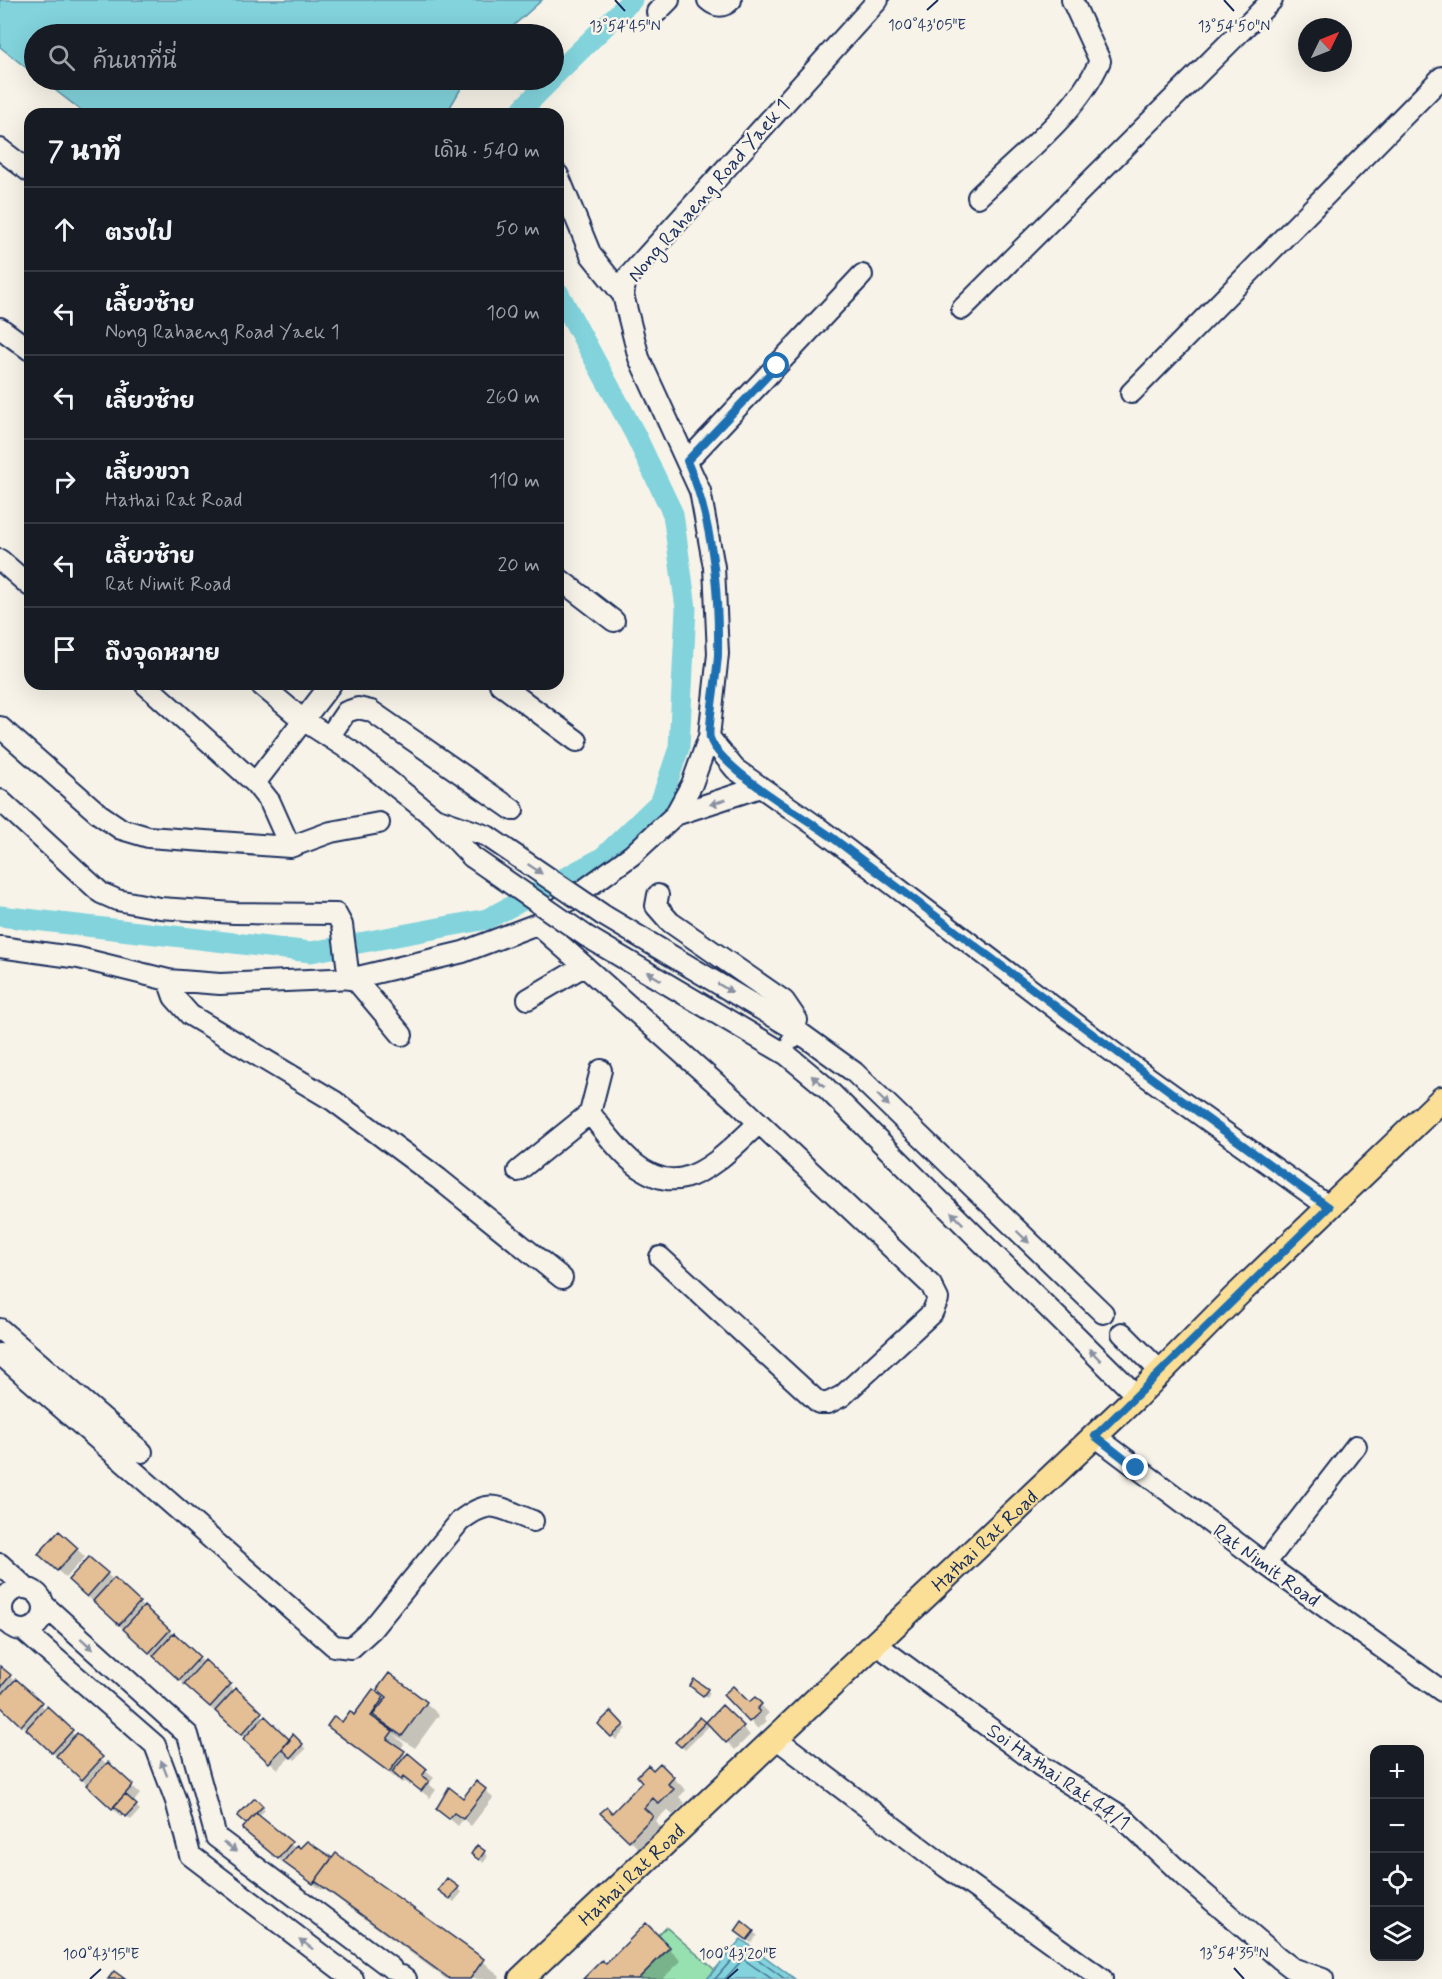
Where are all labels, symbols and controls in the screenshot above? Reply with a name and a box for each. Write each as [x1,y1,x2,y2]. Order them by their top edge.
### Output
text: 100°43'05"E [888,16,966,36]
text: 13°54'45"N [589,17,661,37]
text: 13°54'50"N [1198,17,1270,37]
north arrow [1298,18,1352,72]
search box [24,24,564,90]
icon: search [45,41,78,74]
text: ค้นหาที่นี่ [93,48,177,76]
street label: Nong Rahaeng Road Yaek 1 [622,94,797,289]
text: 7 นาที [48,136,121,170]
text: เดิน · 540 m [434,138,540,165]
icon: ahead [48,213,81,246]
text: 50 m [495,216,540,243]
text: ตรงไป [105,220,173,248]
text: เลี้ยวซ้าย [105,291,195,319]
icon: left [48,297,81,330]
text: 100 m [486,300,540,327]
text: Nong Rahaeng Road Yaek 1 [105,319,340,346]
route start [763,352,789,378]
icon: left [48,381,81,414]
text: 260 m [486,384,540,411]
text: เลี้ยวซ้าย [105,388,195,416]
text: เลี้ยวขวา [105,459,189,487]
icon: right [48,465,81,498]
text: 110 m [489,468,540,495]
text: Hathai Rat Road [105,487,243,514]
text: เลี้ยวซ้าย [105,543,195,571]
icon: left [48,549,81,582]
text: 20 m [497,552,540,579]
text: Rat Nimit Road [105,571,231,598]
icon: arrive [48,633,81,666]
text: ถึงจุดหมาย [105,640,220,668]
one-way arrow [709,798,727,808]
one-way arrow [527,863,543,874]
one-way arrow [646,971,662,982]
one-way arrow [717,982,733,993]
one-way arrow [811,1075,826,1088]
one-way arrow [876,1093,890,1107]
one-way arrow [950,1211,964,1225]
one-way arrow [1016,1229,1030,1243]
one-way arrow [1088,1348,1103,1362]
route end [1122,1454,1148,1480]
street label: Hathai Rat Road [926,1484,1045,1599]
street label: Rat Nimit Road [1207,1518,1325,1614]
one-way arrow [80,1637,95,1651]
street label: Soi Hathai Rat 44/1 [981,1718,1135,1837]
map controls [1370,1745,1424,1961]
button: + [1370,1745,1424,1799]
one-way arrow [158,1759,168,1777]
button: − [1370,1799,1424,1853]
street label: Hathai Rat Road [573,1819,692,1933]
one-way arrow [221,1841,237,1853]
button: locate [1370,1853,1424,1907]
button: layers [1370,1907,1424,1961]
one-way arrow [299,1938,315,1950]
text: 13°54'35"N [1199,1944,1269,1964]
text: 100°43'15"E [63,1945,140,1965]
text: 100°43'20"E [699,1945,777,1965]

